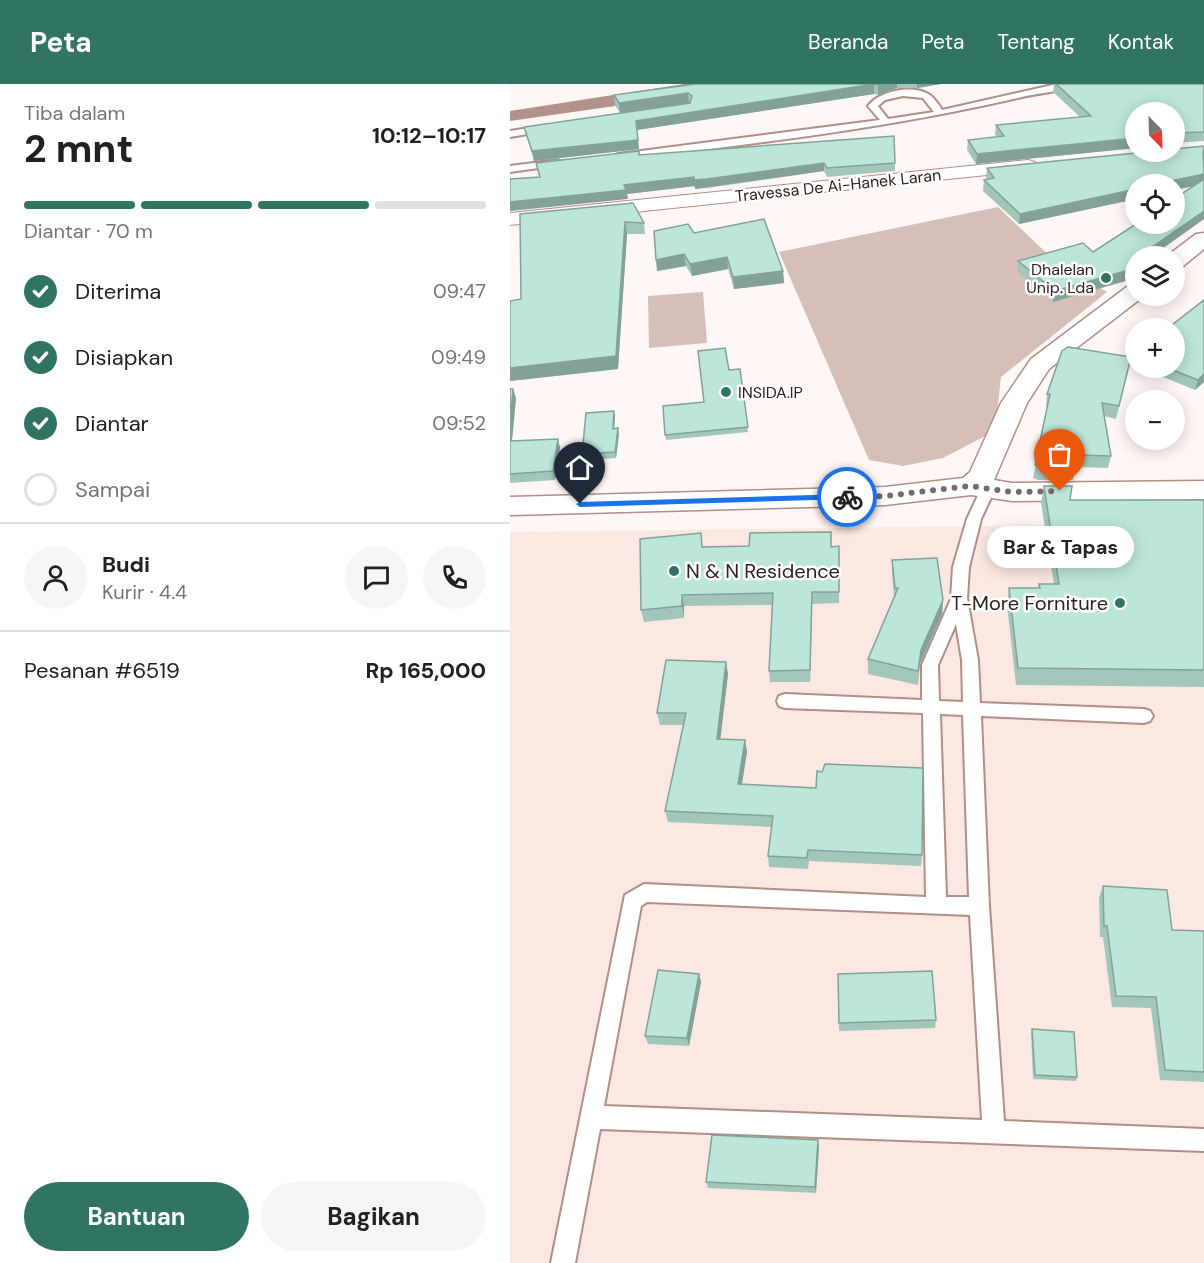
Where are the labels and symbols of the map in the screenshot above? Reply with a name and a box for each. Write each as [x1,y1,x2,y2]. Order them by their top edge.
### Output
north arrow [1125,102,1185,162]
street label: Travessa De Ai-Hanek Laran [734,164,942,207]
place label: Dhalelan Unip. Lda [1026,259,1094,298]
marker: Dhalelan Unip. Lda [1099,271,1113,285]
place label: INSIDA.IP [738,382,803,403]
marker: INSIDA.IP [719,385,733,399]
pin [1034,429,1085,491]
pin [554,442,605,504]
courier [817,467,877,527]
callout: Bar & Tapas [986,527,1134,569]
place label: N & N Residence [686,558,840,584]
marker: N & N Residence [667,564,681,578]
place label: T-More Forniture [951,590,1108,616]
marker: T-More Forniture [1113,596,1127,610]

